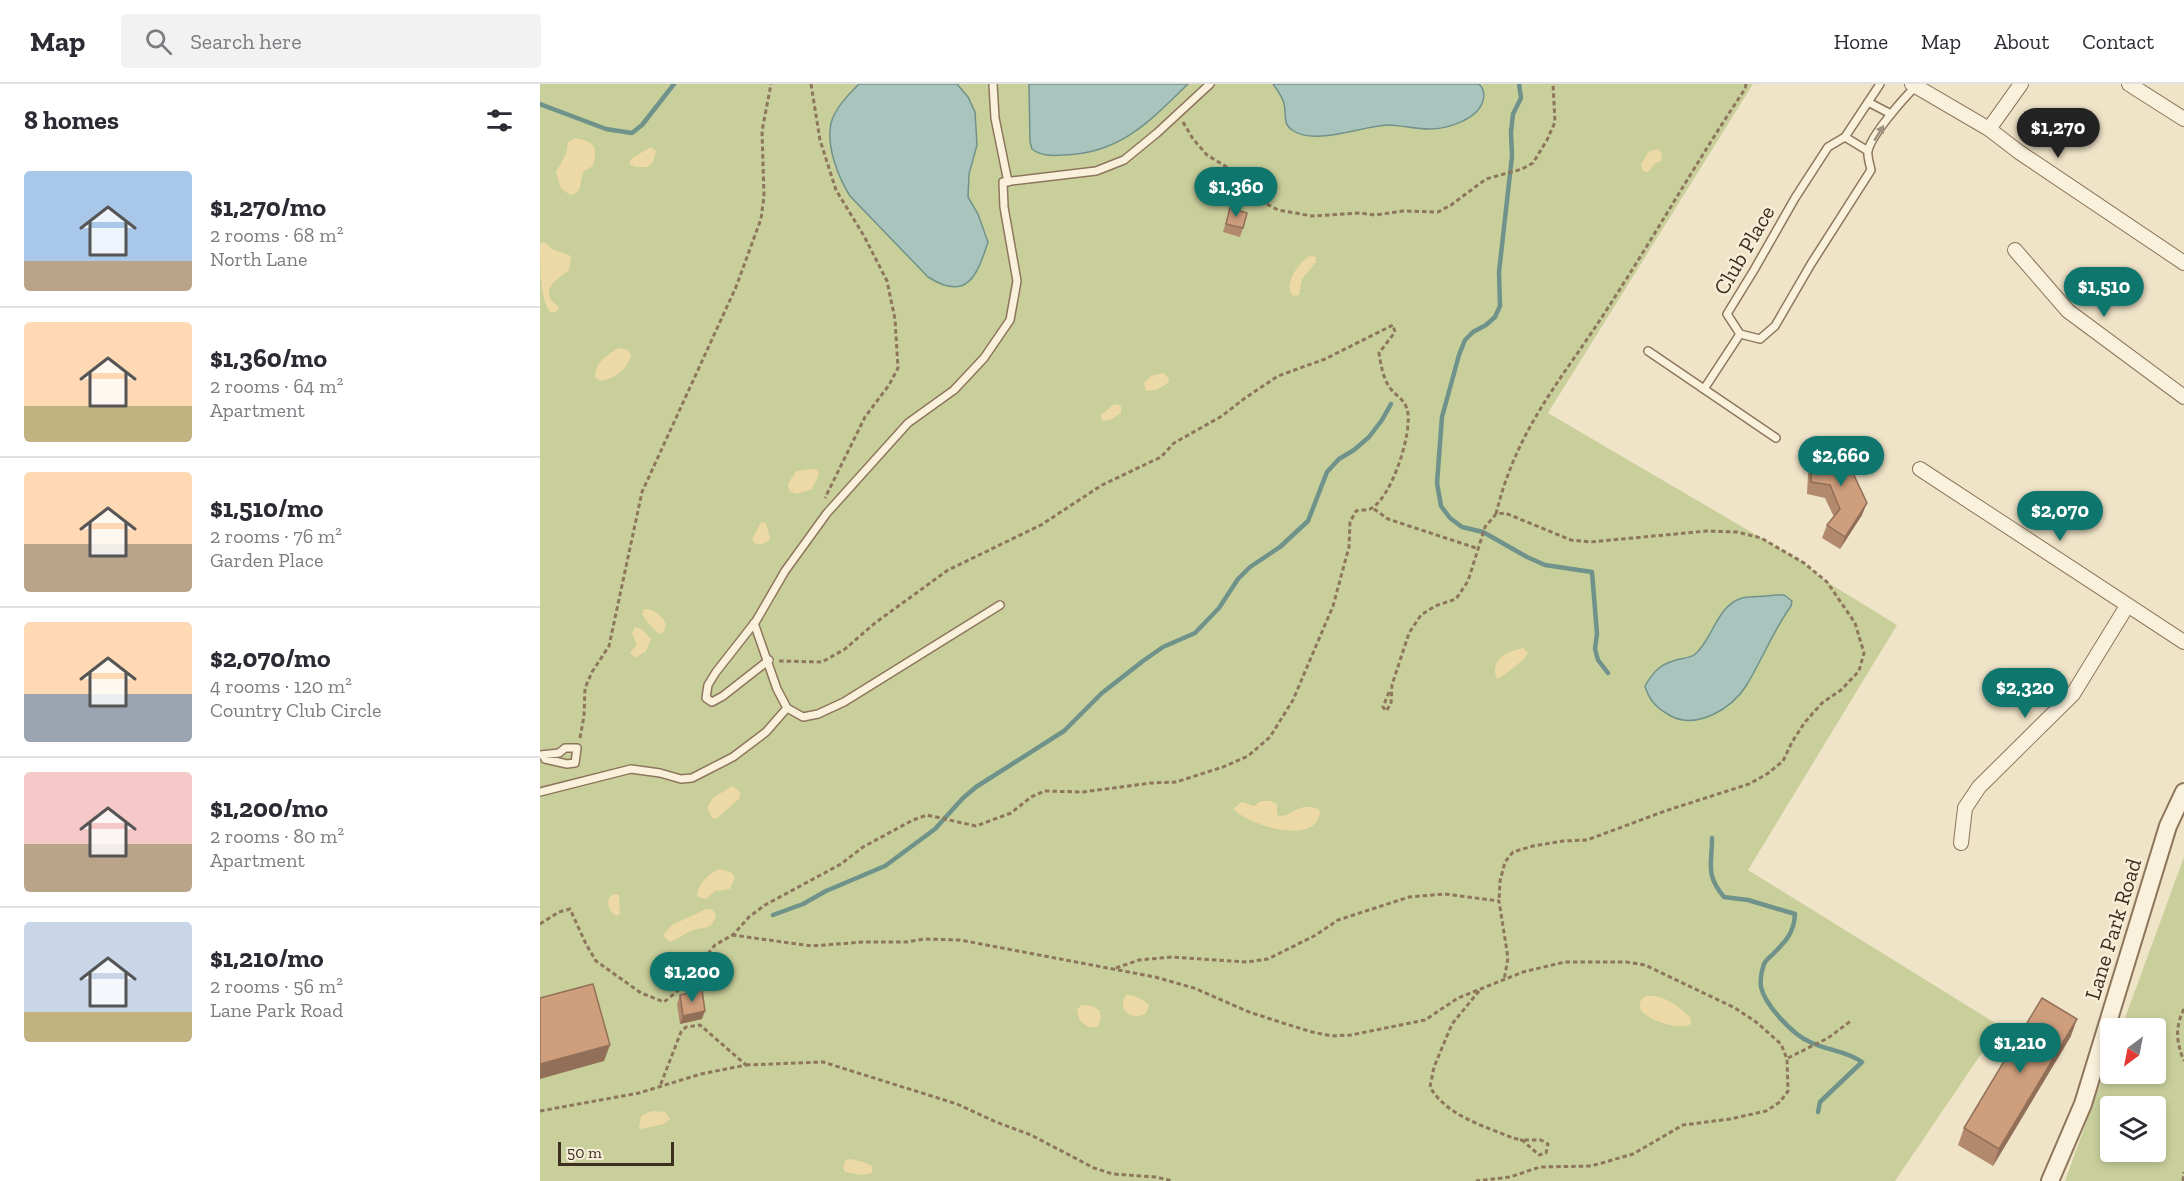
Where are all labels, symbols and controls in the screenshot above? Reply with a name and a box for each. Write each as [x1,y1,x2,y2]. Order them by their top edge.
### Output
search box [121,14,541,68]
text: Map [30,25,85,58]
icon: search [142,25,175,58]
text: Search here [190,28,302,55]
text: Home [1834,29,1888,54]
text: Map [1921,29,1961,54]
text: About [1994,29,2049,54]
text: Contact [2082,29,2154,54]
text: 8 homes [24,104,119,136]
icon: filters [483,104,516,137]
pin: $1,270 [2009,108,2107,159]
text: $1,270 [2031,115,2085,139]
one-way arrow [1873,124,1884,141]
pin: $1,360 [1187,167,1285,218]
text: $1,360 [1208,174,1264,198]
text: $1,270/mo [210,191,326,223]
icon: home [72,195,144,267]
street label: Club Place [1708,200,1780,300]
text: 2 rooms · 68 m² [210,223,343,247]
text: North Lane [210,247,307,271]
pin: $1,510 [2055,267,2153,318]
text: $1,510 [2078,274,2130,298]
text: $1,360/mo [210,342,327,374]
icon: home [72,346,144,418]
text: 2 rooms · 64 m² [210,374,343,398]
text: Apartment [210,398,305,422]
pin: $2,660 [1792,436,1890,487]
text: $2,660 [1812,443,1870,467]
pin: $2,070 [2011,491,2109,542]
text: $1,510/mo [210,492,323,524]
icon: home [72,496,144,568]
text: $2,070 [2031,498,2089,522]
text: 2 rooms · 76 m² [210,524,342,548]
text: Garden Place [210,548,323,572]
text: $2,070/mo [210,642,330,674]
icon: home [72,646,144,718]
pin: $2,320 [1976,668,2074,719]
text: 4 rooms · 120 m² [210,674,352,698]
text: $2,320 [1996,675,2054,699]
text: Country Club Circle [210,698,382,722]
text: $1,200/mo [210,792,328,824]
icon: home [72,796,144,868]
text: 2 rooms · 80 m² [210,824,344,848]
text: Apartment [210,848,305,872]
street label: Lane Park Road [2079,855,2147,1003]
text: $1,210/mo [210,942,324,974]
icon: home [72,946,144,1018]
pin: $1,200 [643,952,741,1003]
text: $1,200 [664,959,720,983]
text: 2 rooms · 56 m² [210,974,343,998]
text: Lane Park Road [210,998,343,1022]
north arrow [2100,1018,2166,1084]
map controls [2100,1018,2166,1162]
pin: $1,210 [1971,1023,2069,1074]
text: $1,210 [1994,1030,2046,1054]
button: layers [2100,1096,2166,1162]
scale bar [558,1139,674,1166]
text: 50 m [567,1143,602,1162]

